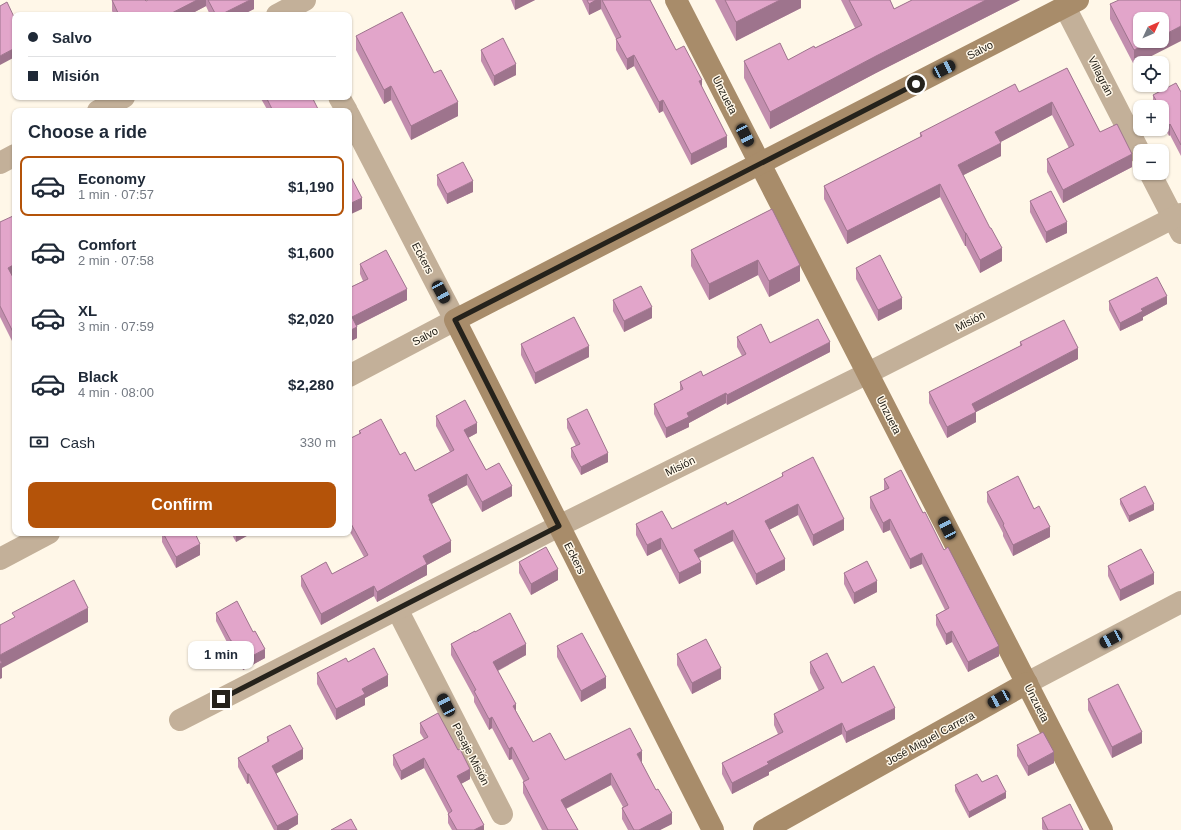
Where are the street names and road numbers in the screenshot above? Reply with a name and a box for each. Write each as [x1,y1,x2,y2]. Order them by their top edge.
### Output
street label: Salvo [965,38,995,62]
street label: Villagrán [1086,54,1116,98]
street label: Unzueta [710,74,740,117]
street label: Eckers [410,240,436,276]
street label: Misión [953,308,987,334]
street label: Salvo [410,324,440,348]
street label: Unzueta [874,394,904,437]
street label: Misión [663,454,697,478]
street label: Eckers [562,540,588,576]
street label: Unzueta [1022,682,1052,725]
street label: José Miguel Carrera [884,708,977,767]
street label: Pasaje Misión [450,721,492,787]

